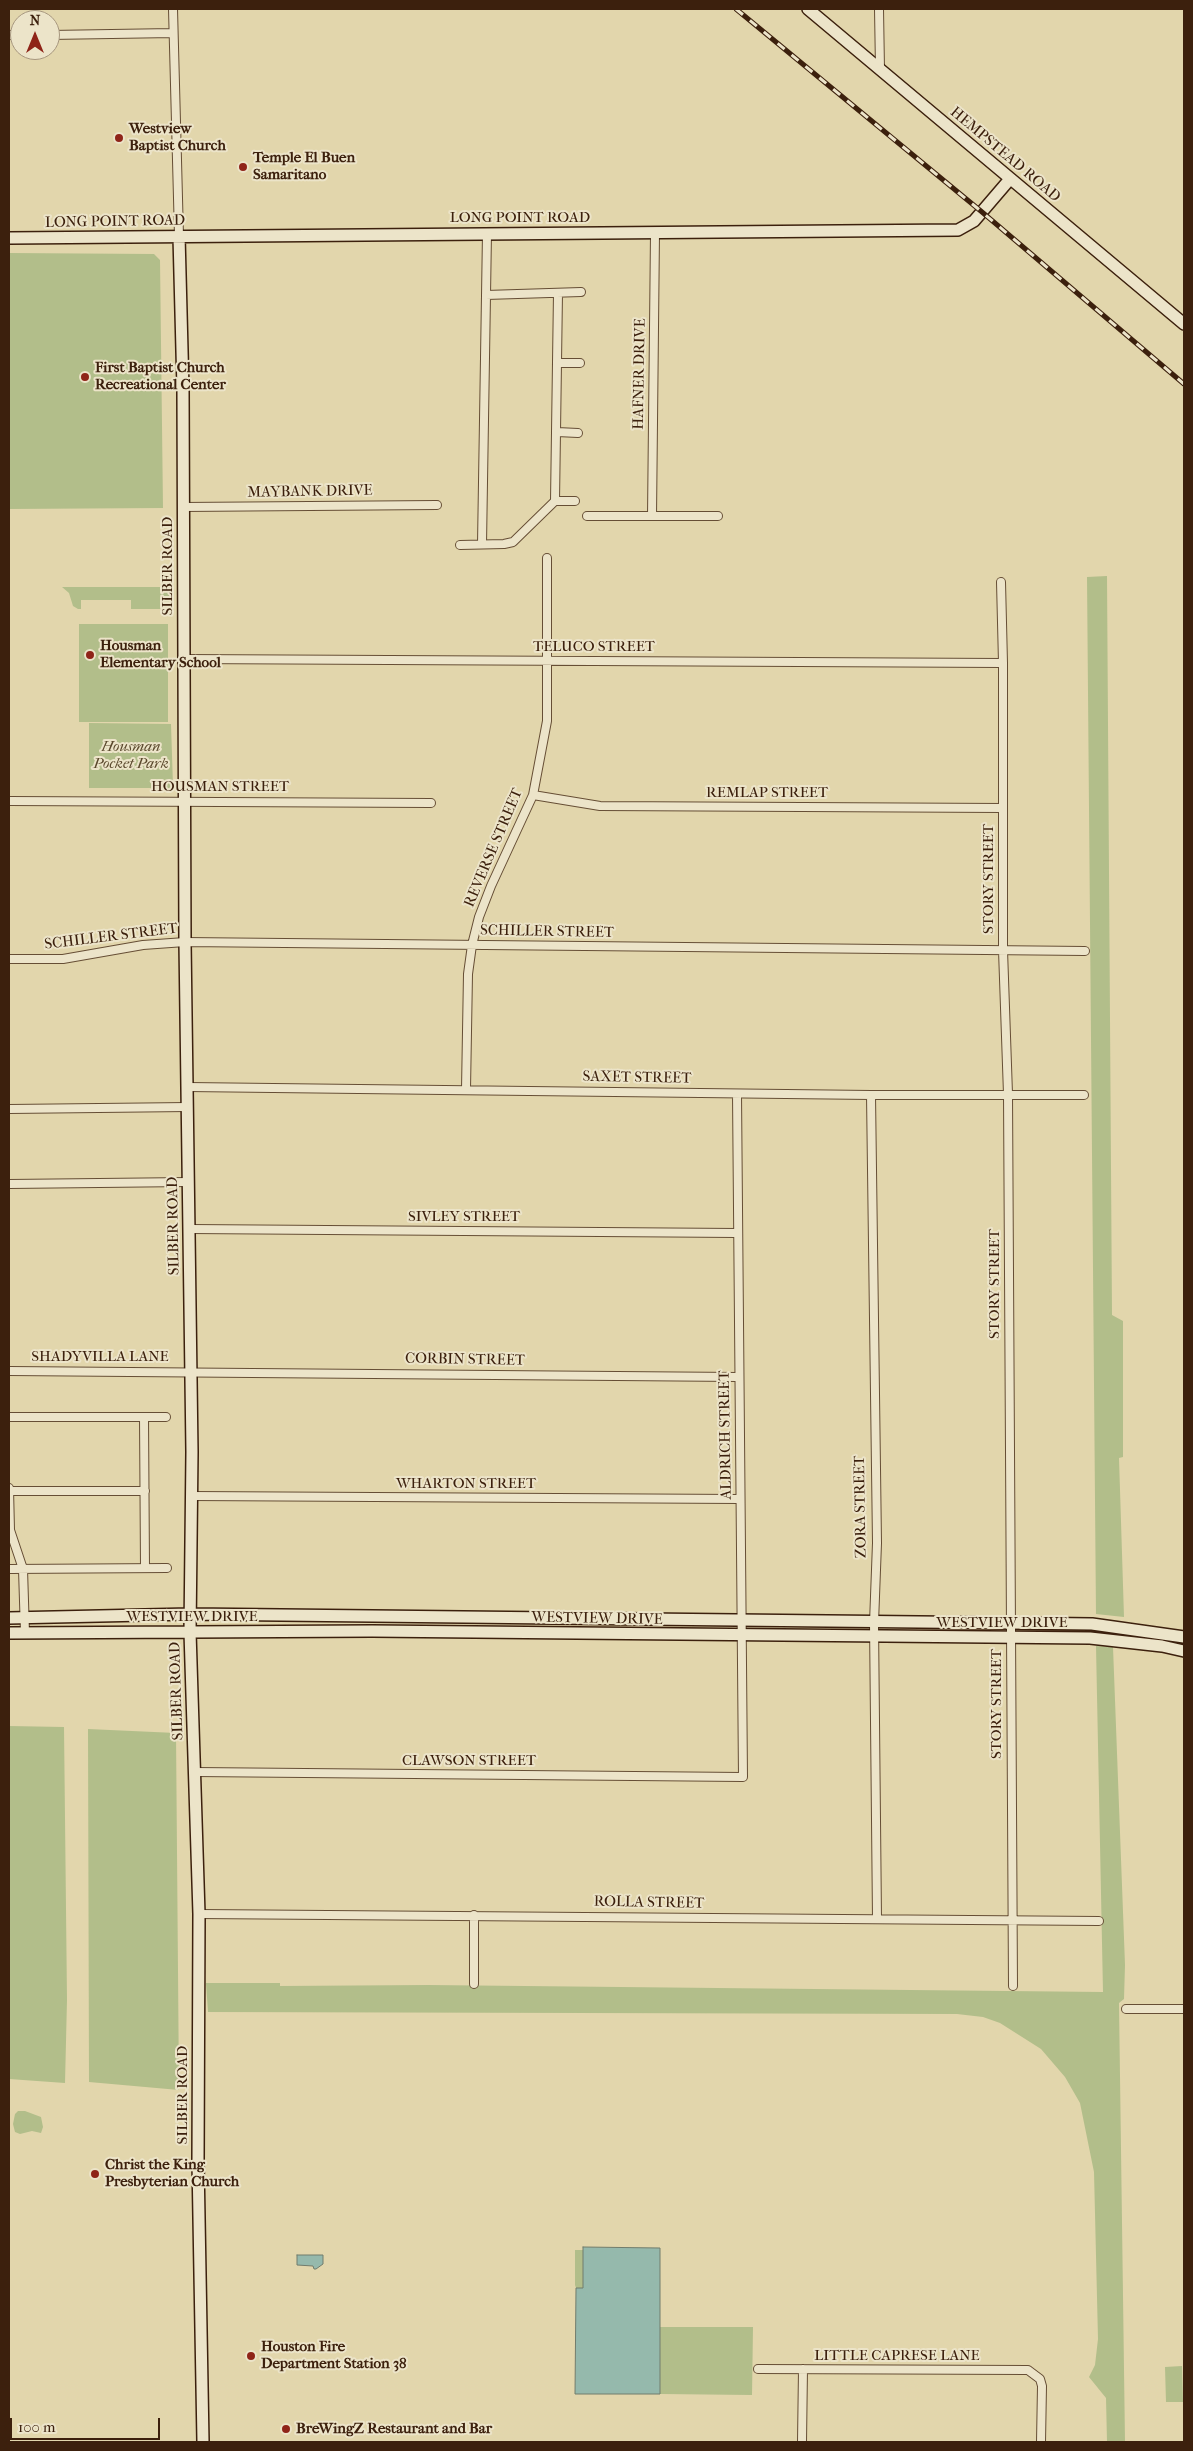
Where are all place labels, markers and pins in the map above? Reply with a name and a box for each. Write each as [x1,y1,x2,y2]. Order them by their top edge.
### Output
place label: Westview Baptist Church [129,120,226,155]
marker: Westview Baptist Church [113,132,125,144]
place label: Temple El Buen Samaritano [253,149,355,184]
marker: Temple El Buen Samaritano [237,161,249,173]
place label: First Baptist Church Recreational Center [95,359,226,394]
marker: First Baptist Church Recreational Center [79,371,91,383]
place label: Housman Elementary School [100,637,221,672]
marker: Housman Elementary School [84,649,96,661]
place label: Christ the King Presbyterian Church [105,2156,239,2191]
marker: Christ the King Presbyterian Church [89,2168,101,2180]
place label: Houston Fire Department Station 38 [261,2338,407,2373]
marker: Houston Fire Department Station 38 [245,2350,257,2362]
place label: BreWingZ Restaurant and Bar [296,2420,492,2438]
marker: BreWingZ Restaurant and Bar [280,2423,292,2435]

